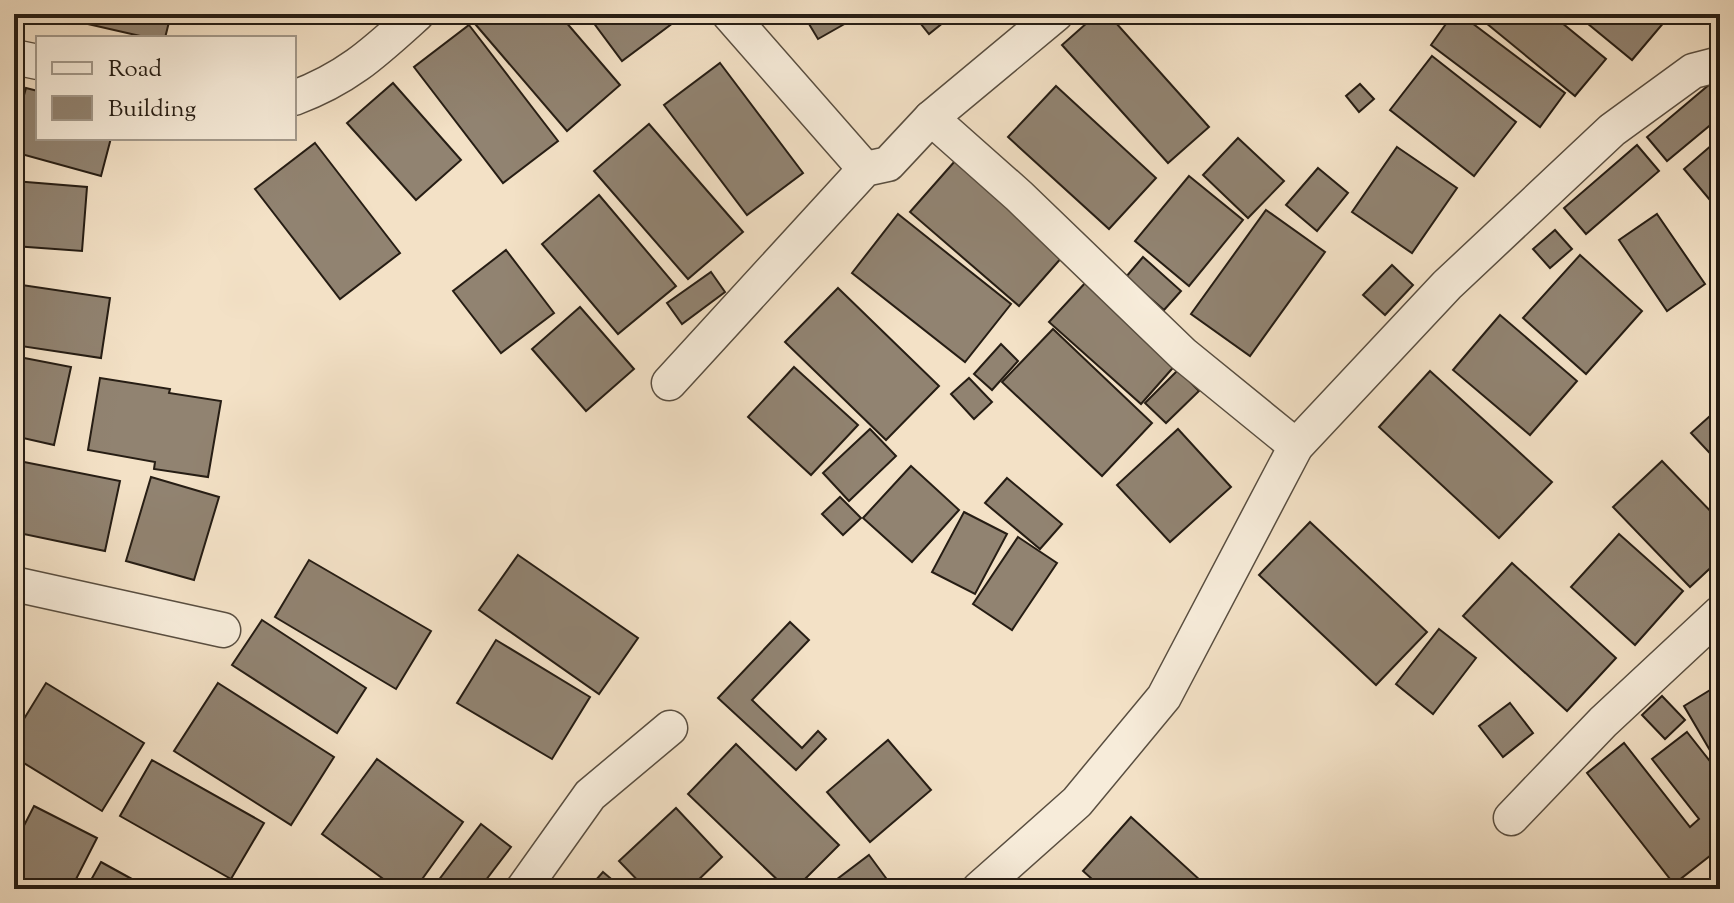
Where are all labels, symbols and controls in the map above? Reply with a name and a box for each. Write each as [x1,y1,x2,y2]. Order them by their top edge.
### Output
legend [36,36,296,140]
text: Road [108,53,162,87]
text: Building [108,93,197,127]

